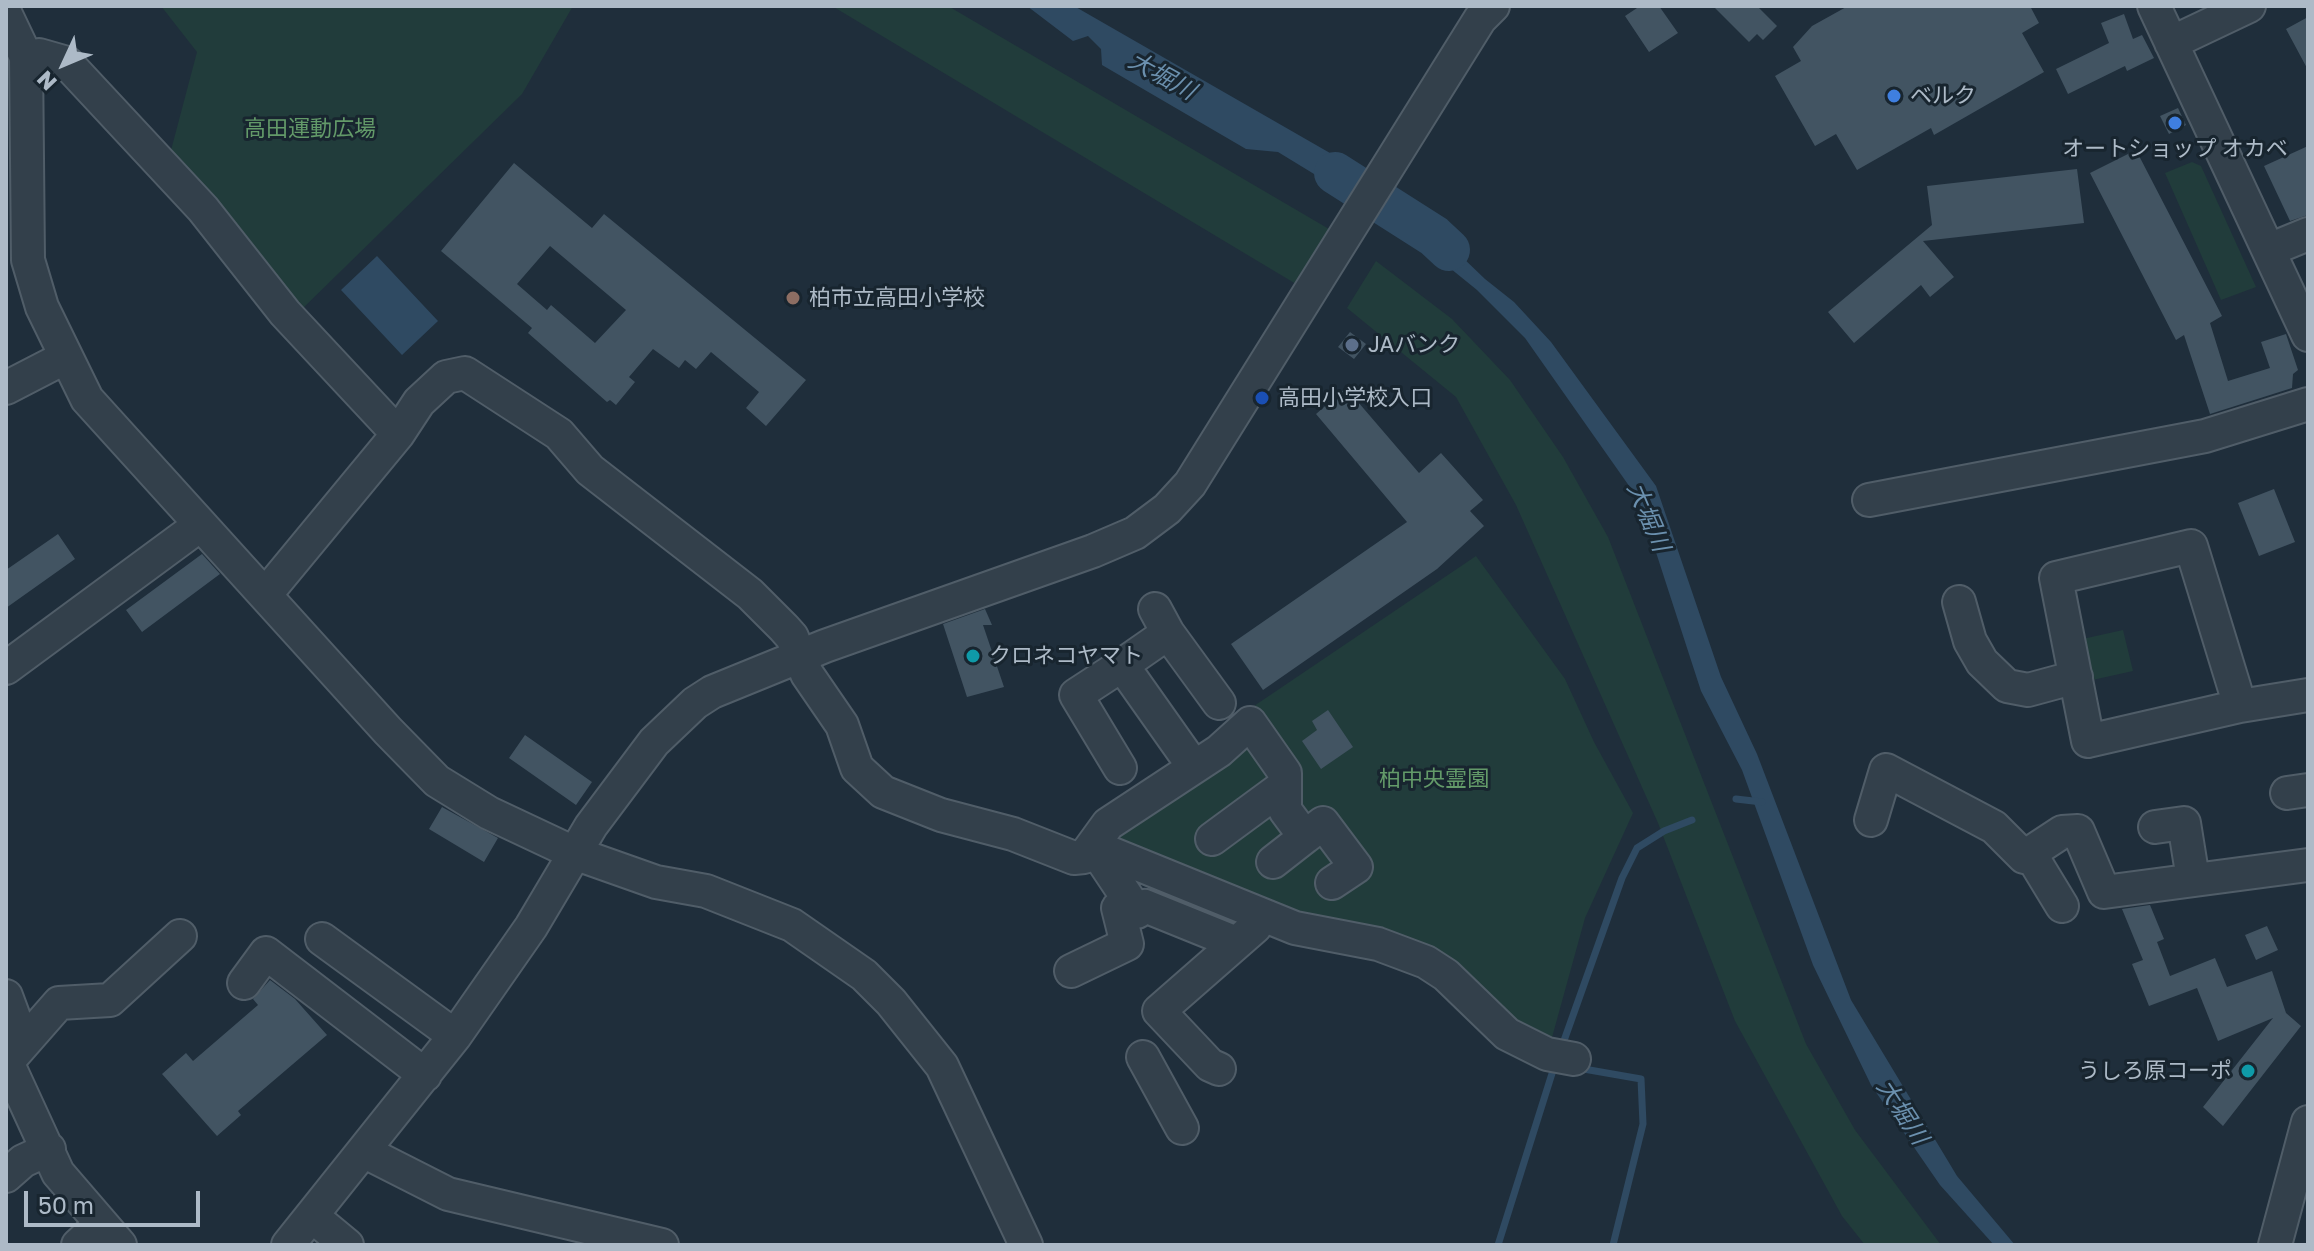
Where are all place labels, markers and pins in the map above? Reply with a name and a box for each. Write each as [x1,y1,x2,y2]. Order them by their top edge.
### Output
place label: ベルク [1910,83,1976,109]
marker: ベルク [1885,87,1903,105]
marker: オートショップ オカベ [2166,114,2184,132]
place label: オートショップ オカベ [2062,136,2288,162]
place label: 柏市立高田小学校 [809,285,985,311]
marker: 柏市立高田小学校 [784,289,802,307]
place label: JAバンク [1368,332,1460,358]
marker: JAバンク [1343,336,1361,354]
place label: 高田小学校入口 [1278,385,1432,411]
marker: 高田小学校入口 [1253,389,1271,407]
place label: クロネコヤマト [989,643,1143,669]
marker: クロネコヤマト [964,647,982,665]
place label: うしろ原コーポ [2078,1058,2232,1084]
marker: うしろ原コーポ [2239,1062,2257,1080]

